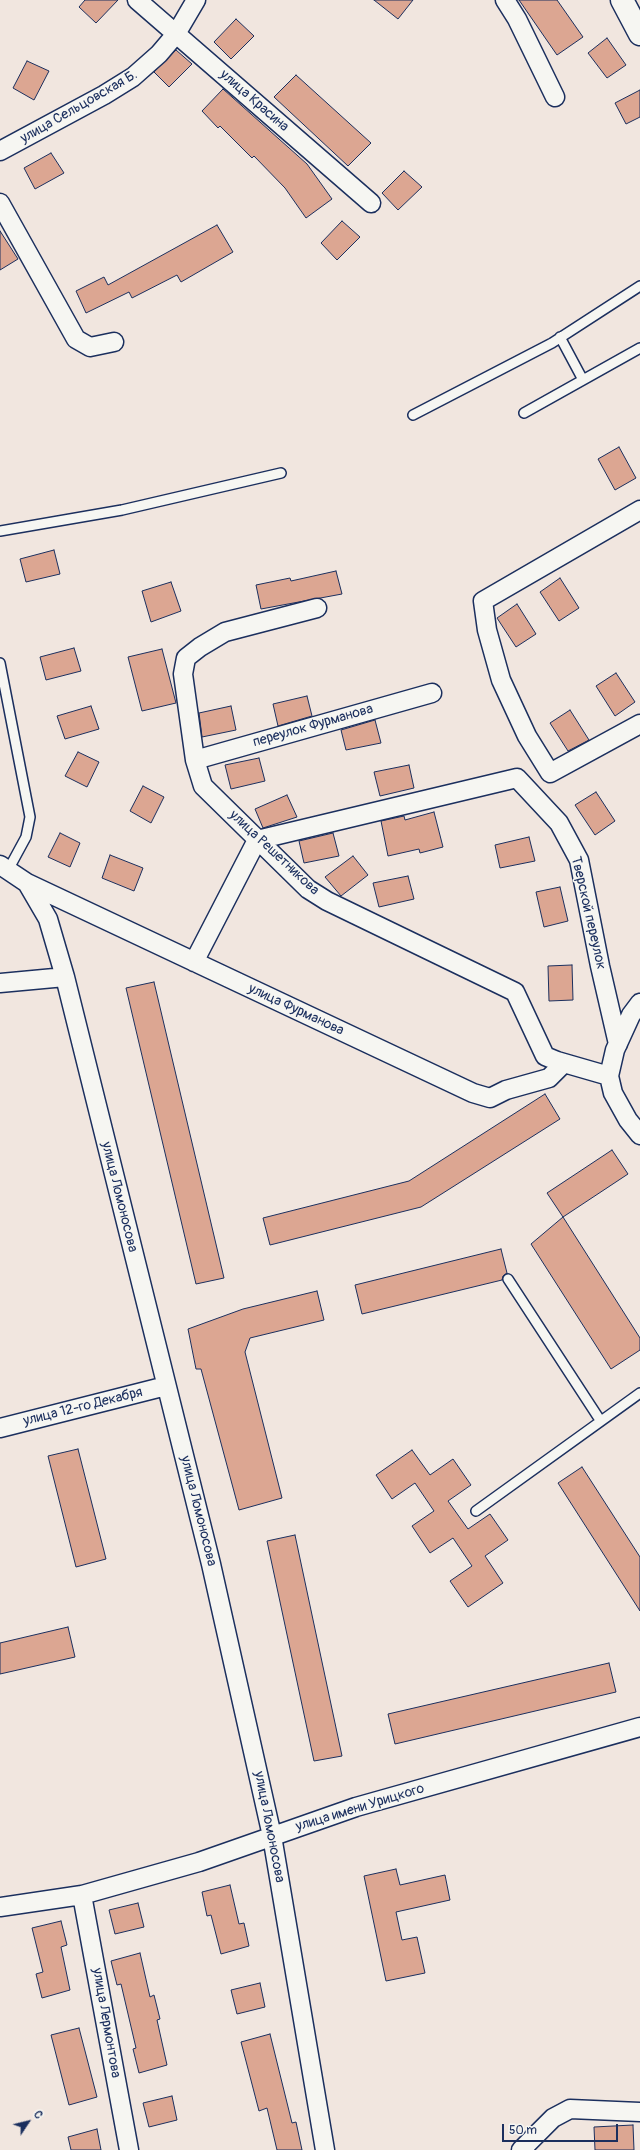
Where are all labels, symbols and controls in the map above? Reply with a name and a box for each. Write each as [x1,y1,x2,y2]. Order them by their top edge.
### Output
street label: улица Красина [216,66,292,136]
street label: улица Сельцовская Б. [17,67,141,147]
street label: переулок Фурманова [251,701,375,751]
street label: улица Решетникова [226,807,322,899]
street label: Тверской переулок [567,855,609,971]
street label: улица Фурманова [246,981,346,1039]
street label: улица Ломоносова [97,1140,141,1254]
street label: улица 12-го Декабря [22,1384,144,1430]
street label: улица Ломоносова [176,1454,220,1568]
street label: улица Ломоносова [250,1770,288,1884]
street label: улица имени Урицкого [294,1780,426,1836]
street label: улица Лермонтова [88,1967,124,2079]
north arrow [8,2102,48,2142]
text: С [31,2108,46,2121]
scale bar [504,2116,620,2142]
text: 50 m [509,2123,537,2138]

